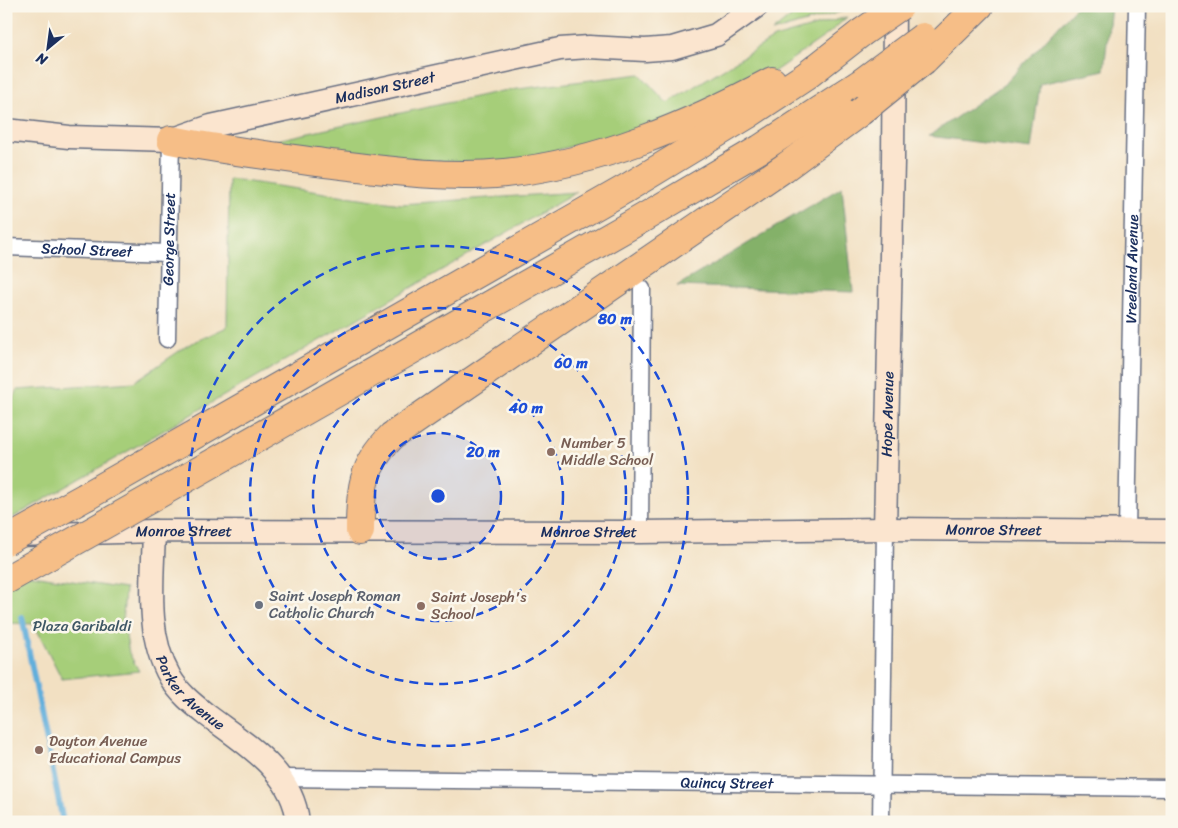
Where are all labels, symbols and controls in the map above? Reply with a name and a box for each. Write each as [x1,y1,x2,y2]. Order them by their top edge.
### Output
north arrow [22,22,72,72]
text: N [31,46,53,73]
street label: Madison Street [332,64,438,111]
street label: George Street [155,192,183,286]
street label: Vreeland Avenue [1118,214,1146,324]
street label: School Street [41,235,134,265]
text: 80 m [597,306,632,332]
text: 60 m [553,350,588,376]
street label: Hope Avenue [874,371,901,457]
text: 40 m [508,395,544,421]
place label: Number 5 Middle School [561,430,654,473]
text: 20 m [465,439,500,465]
marker: Number 5 Middle School [545,446,557,458]
centre of rings [429,487,447,505]
street label: Monroe Street [946,516,1043,543]
street label: Monroe Street [135,518,233,545]
street label: Monroe Street [541,519,638,545]
place label: Saint Joseph Roman Catholic Church [269,583,401,626]
place label: Saint Joseph's School [431,584,527,627]
marker: Saint Joseph Roman Catholic Church [253,599,265,611]
marker: Saint Joseph's School [415,600,427,612]
park label: Plaza Garibaldi [33,613,132,639]
street label: Parker Avenue [148,651,231,737]
place label: Dayton Avenue Educational Campus [49,728,181,771]
marker: Dayton Avenue Educational Campus [33,744,45,756]
street label: Quincy Street [680,769,774,797]

